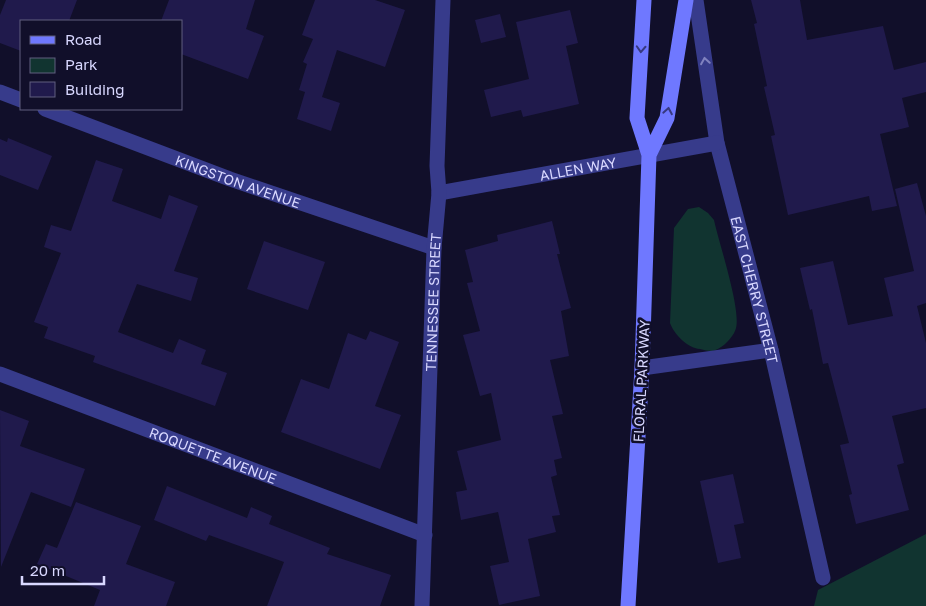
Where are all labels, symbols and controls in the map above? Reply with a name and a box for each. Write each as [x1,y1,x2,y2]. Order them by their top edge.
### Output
legend [20,20,182,110]
text: Road [65,30,102,48]
one-way arrow [636,45,647,53]
text: Park [65,55,98,73]
one-way arrow [700,56,710,65]
text: Building [65,80,125,98]
one-way arrow [663,106,673,115]
street label: KINGSTON AVENUE [173,151,303,211]
street label: ALLEN WAY [538,153,618,183]
street label: EAST CHERRY STREET [728,214,782,365]
street label: TENNESSEE STREET [421,232,444,372]
street label: FLORAL PARKWAY [629,319,653,443]
street label: ROQUETTE AVENUE [147,423,279,487]
scale bar [22,554,105,586]
text: 20 m [30,561,65,579]

